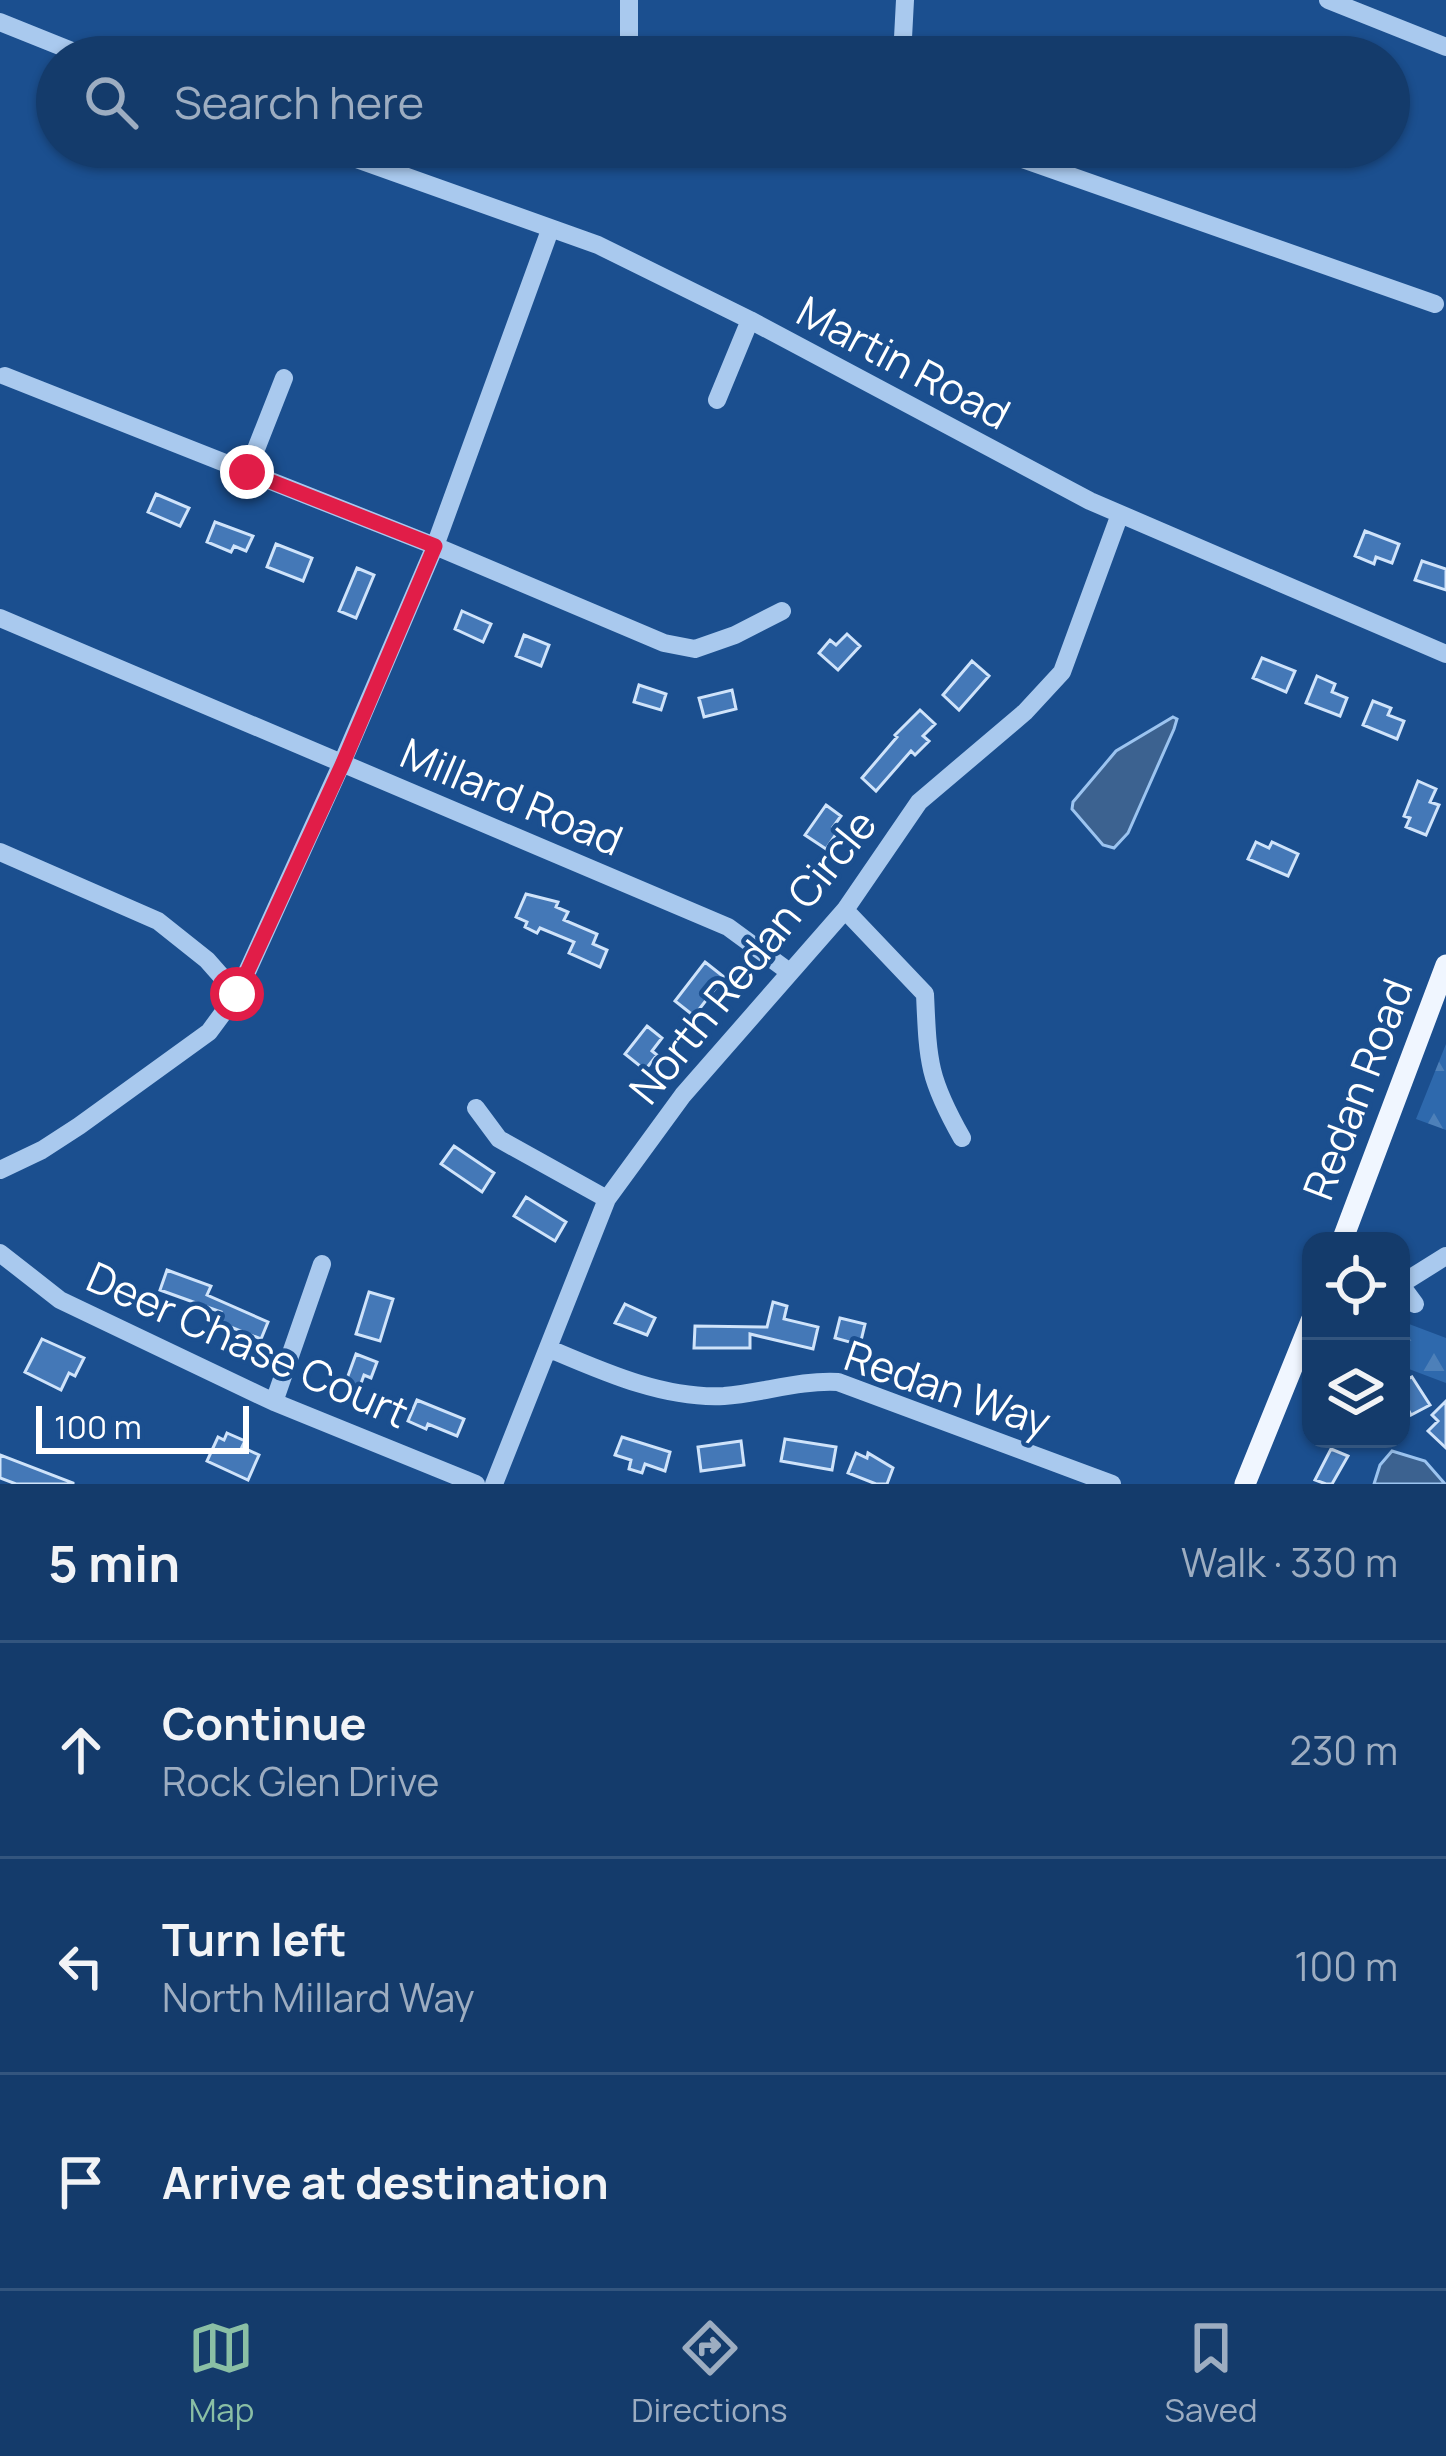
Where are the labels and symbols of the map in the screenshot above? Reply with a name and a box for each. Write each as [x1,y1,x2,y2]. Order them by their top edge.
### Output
street label: Martin Road [787,282,1021,442]
route end [220,445,274,499]
street label: Millard Road [392,723,632,869]
street label: North Redan Circle [615,797,889,1115]
route start [210,967,264,1021]
street label: Redan Road [1288,970,1426,1208]
street label: Deer Chase Court [78,1247,418,1441]
street label: Redan Way [837,1326,1059,1450]
scale bar [36,1400,249,1453]

